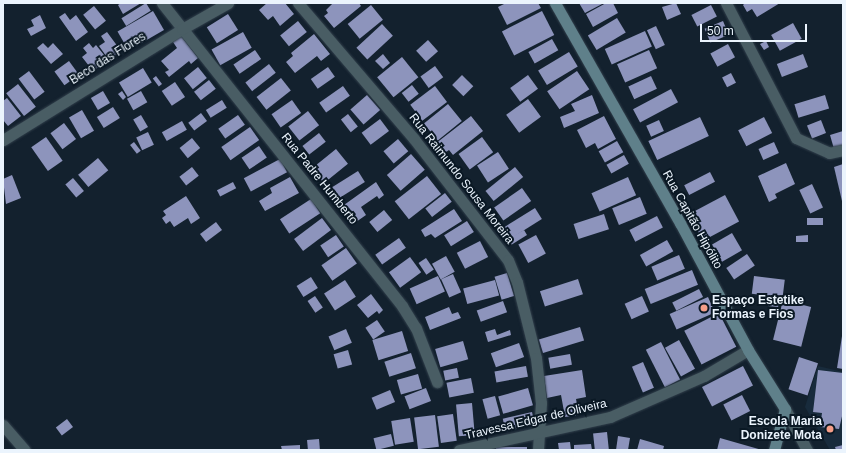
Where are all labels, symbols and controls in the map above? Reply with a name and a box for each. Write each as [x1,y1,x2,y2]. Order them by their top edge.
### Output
scale bar [702,16,809,42]
text: 50 m [707,24,734,38]
street label: Beco das Flores [67,30,149,88]
street label: Rua Raimundo Sousa Moreira [406,111,516,247]
street label: Rua Padre Humberto [278,130,360,228]
street label: Rua Capitão Hipólito [659,168,725,272]
place label: Espaço Estetike Formas e Fios [712,294,804,322]
marker: Espaço Estetike Formas e Fios [699,303,709,313]
street label: Travessa Edgar de Oliveira [464,397,608,443]
place label: Escola Maria Donizete Mota [741,415,822,443]
marker: Escola Maria Donizete Mota [825,424,835,434]

